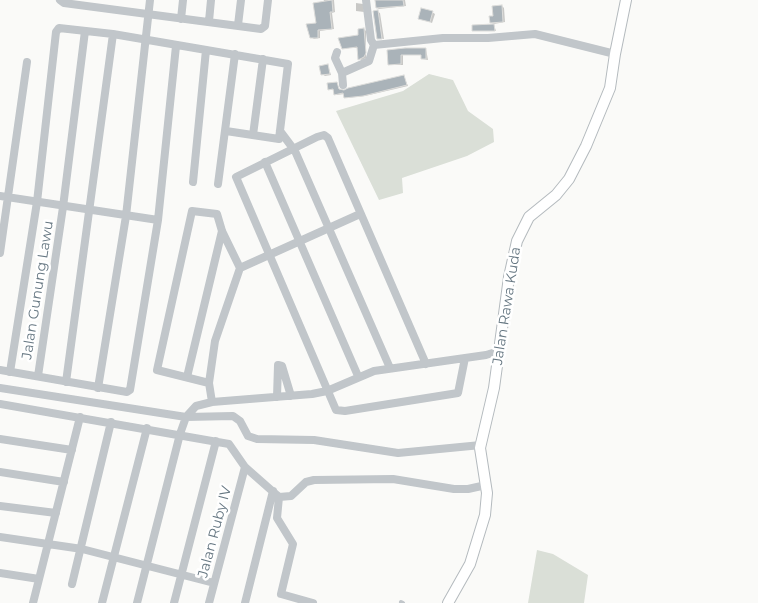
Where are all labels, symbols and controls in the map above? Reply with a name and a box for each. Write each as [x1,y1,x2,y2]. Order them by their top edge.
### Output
street label: Jalan Gunung Lawu [19,219,57,361]
street label: Jalan Rawa Kuda [489,246,525,366]
street label: Jalan Ruby IV [195,484,235,580]

